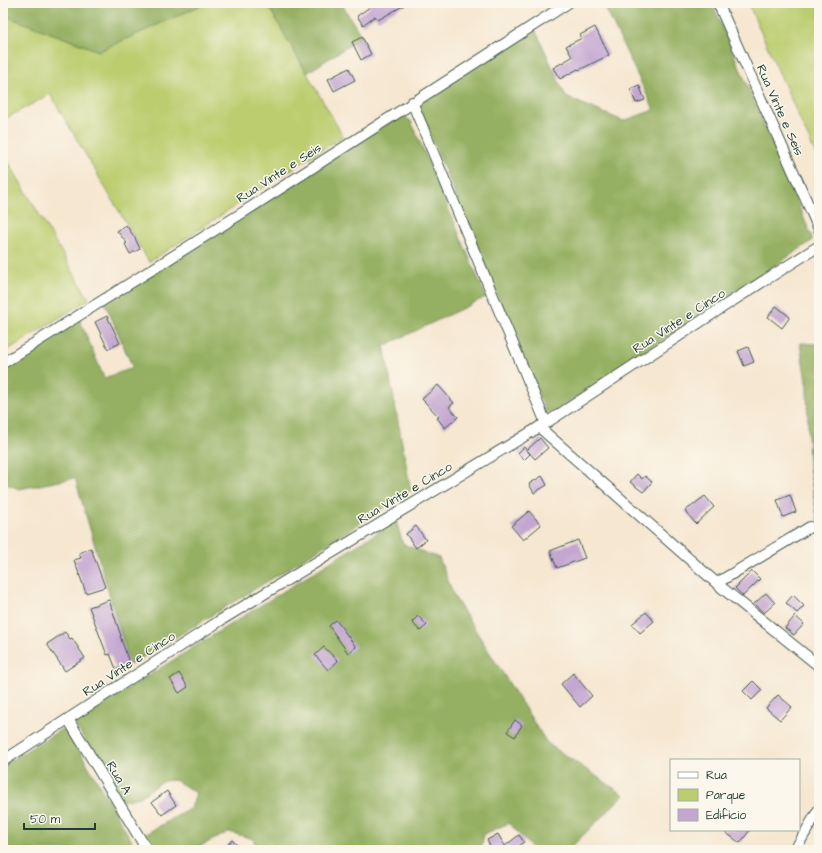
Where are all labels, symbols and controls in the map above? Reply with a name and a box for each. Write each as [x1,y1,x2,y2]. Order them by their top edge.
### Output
street label: Rua Vinte e Seis [752,62,808,159]
street label: Rua Vinte e Seis [233,139,325,207]
street label: Rua Vinte e Cinco [629,284,729,358]
street label: Rua Vinte e Cinco [354,457,456,528]
street label: Rua Vinte e Cinco [79,627,179,701]
street label: Rua A [102,758,136,799]
legend [670,759,800,831]
text: Rua [706,767,727,784]
text: Parque [706,787,746,804]
scale bar [24,805,95,831]
text: Edifício [706,807,746,824]
text: 50 m [30,811,61,828]

